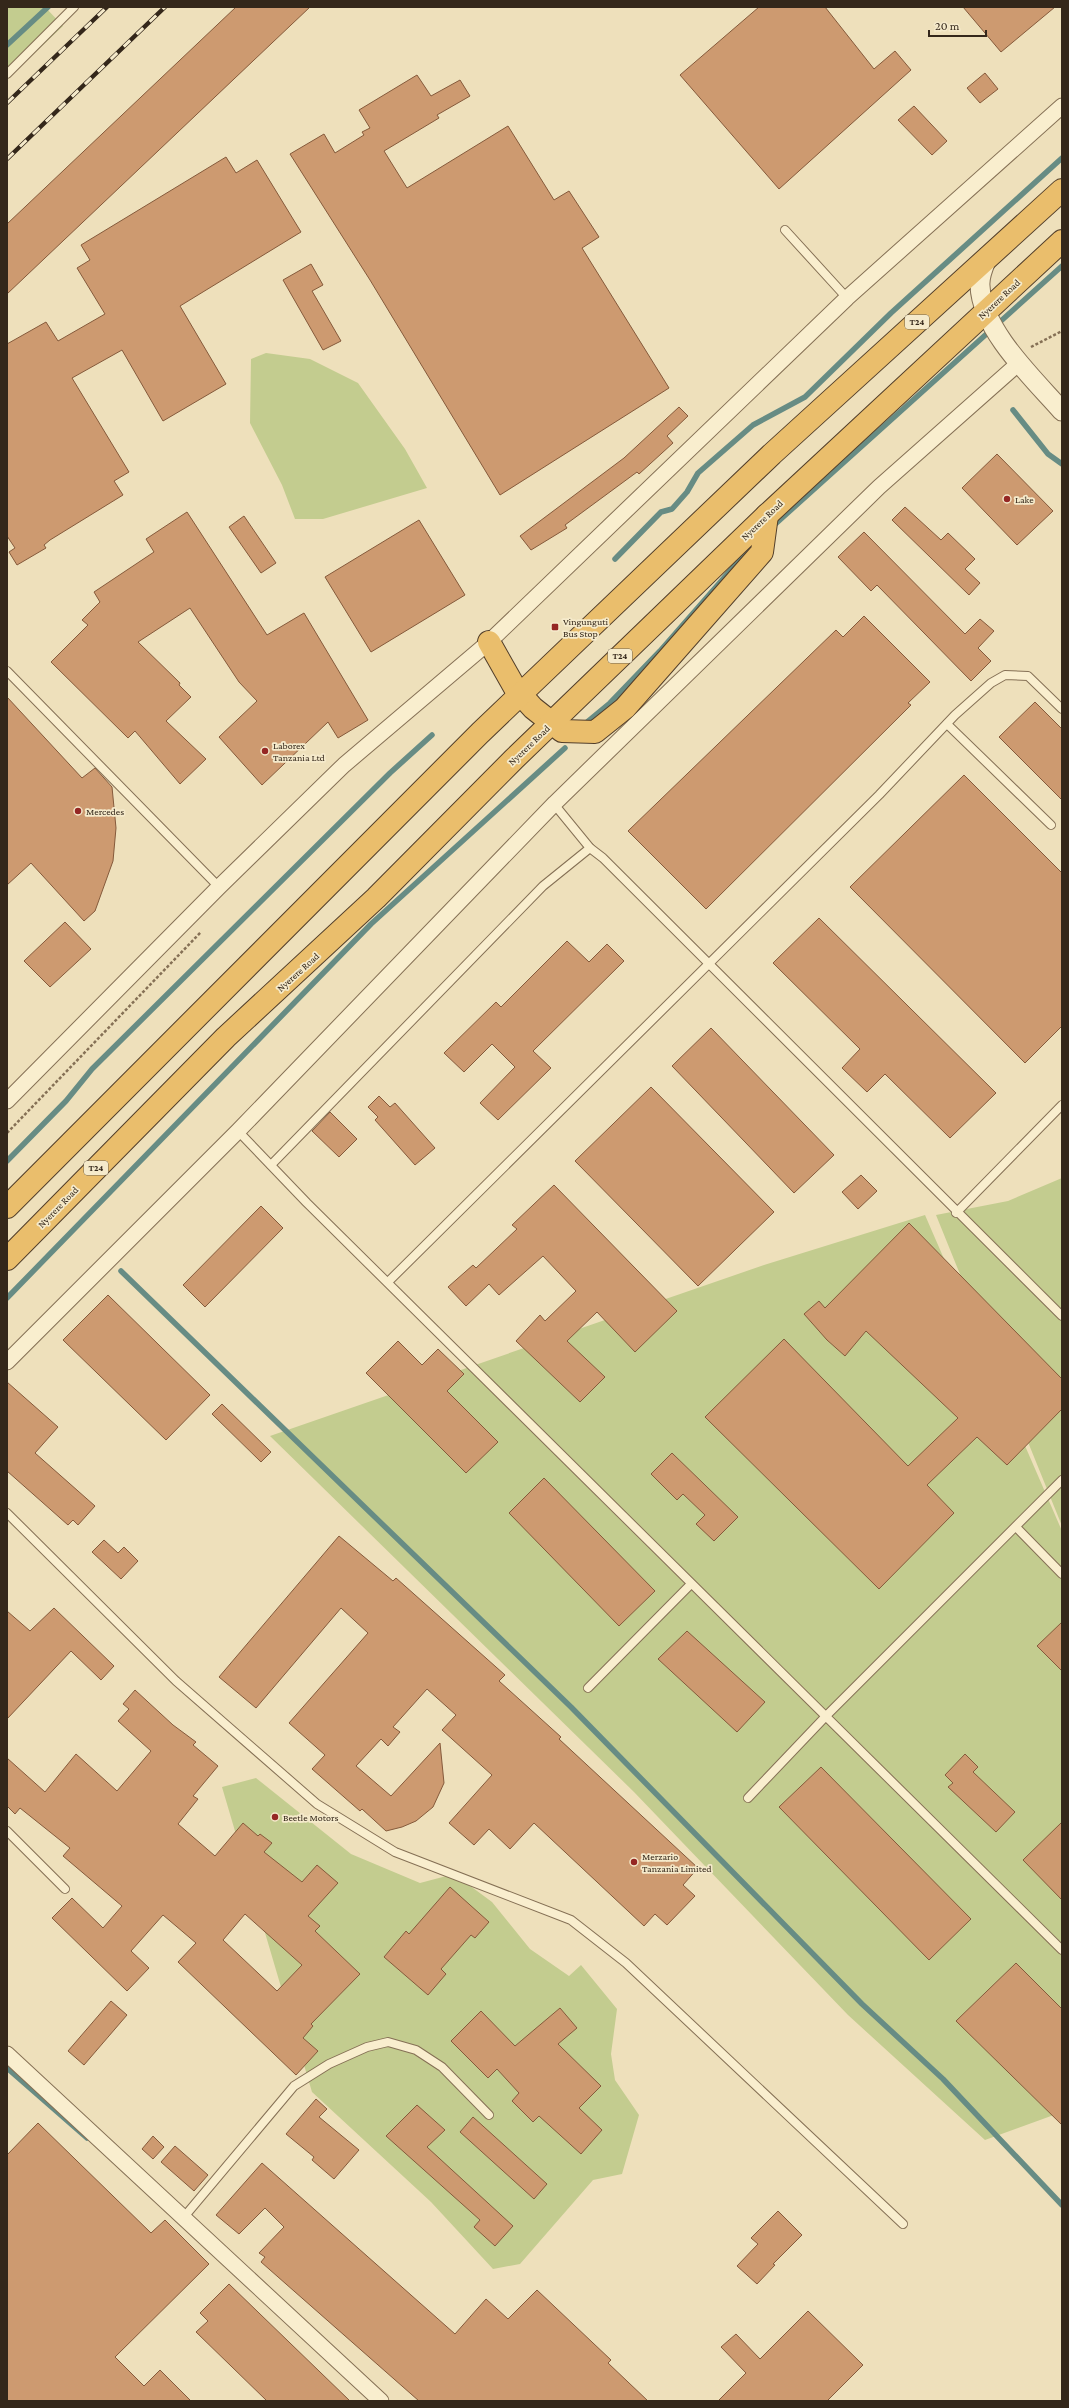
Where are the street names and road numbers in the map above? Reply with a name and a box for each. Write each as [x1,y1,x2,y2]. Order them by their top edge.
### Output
street label: Nyerere Road [976,276,1023,321]
road number: T24 [905,315,929,329]
street label: Nyerere Road [739,497,785,542]
road number: T24 [608,649,632,663]
street label: Nyerere Road [506,722,552,767]
street label: Nyerere Road [275,950,322,994]
road number: T24 [84,1161,108,1175]
street label: Nyerere Road [36,1184,81,1230]

